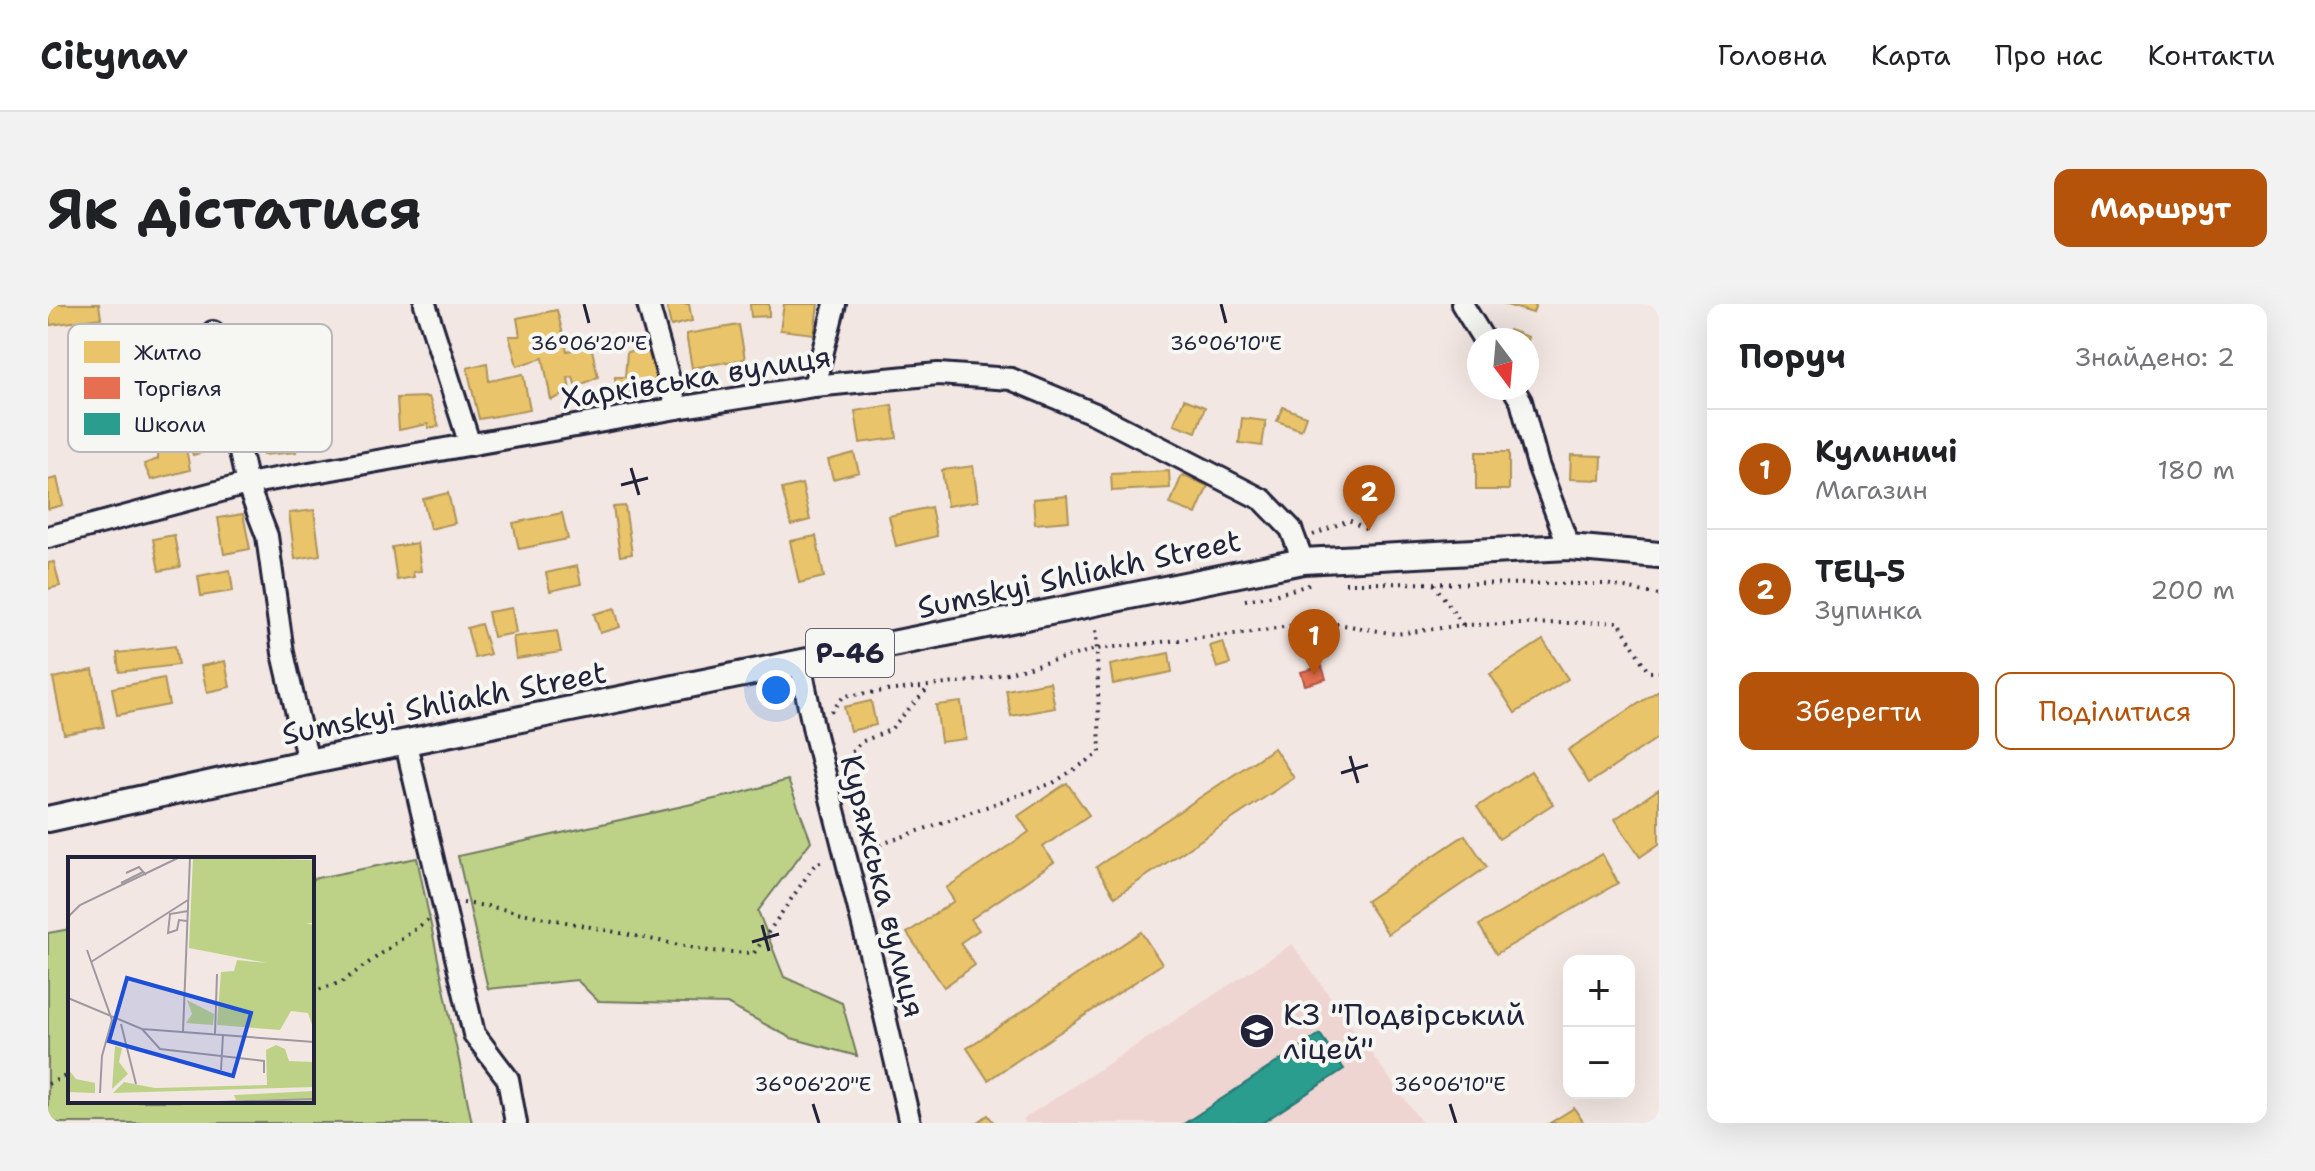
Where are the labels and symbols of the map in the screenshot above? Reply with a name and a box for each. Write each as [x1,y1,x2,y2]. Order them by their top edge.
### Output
legend [68,324,332,452]
north arrow [1467,328,1539,400]
text: 36°06'20"E [531,330,647,356]
text: 36°06'10"E [1170,330,1282,356]
street label: Харківська вулиця [558,335,834,419]
text: Житло [134,338,202,367]
text: Торгівля [134,374,222,403]
text: Школи [134,410,206,439]
pin: 2 [1343,465,1395,531]
street label: Sumskyi Shliakh Street [913,520,1245,628]
pin: 1 [1288,609,1340,675]
road number: Р-46 [806,629,894,677]
street label: Sumskyi Shliakh Street [278,651,610,755]
your location [756,670,796,710]
street label: Куряжська вулиця [831,750,935,1022]
inset map [68,857,314,1103]
place label: КЗ "Подвірський ліцей" [1283,994,1525,1069]
school or university icon: КЗ "Подвірський ліцей" [1238,1012,1276,1050]
text: 36°06'20"E [755,1071,871,1097]
text: 36°06'10"E [1394,1071,1506,1097]

